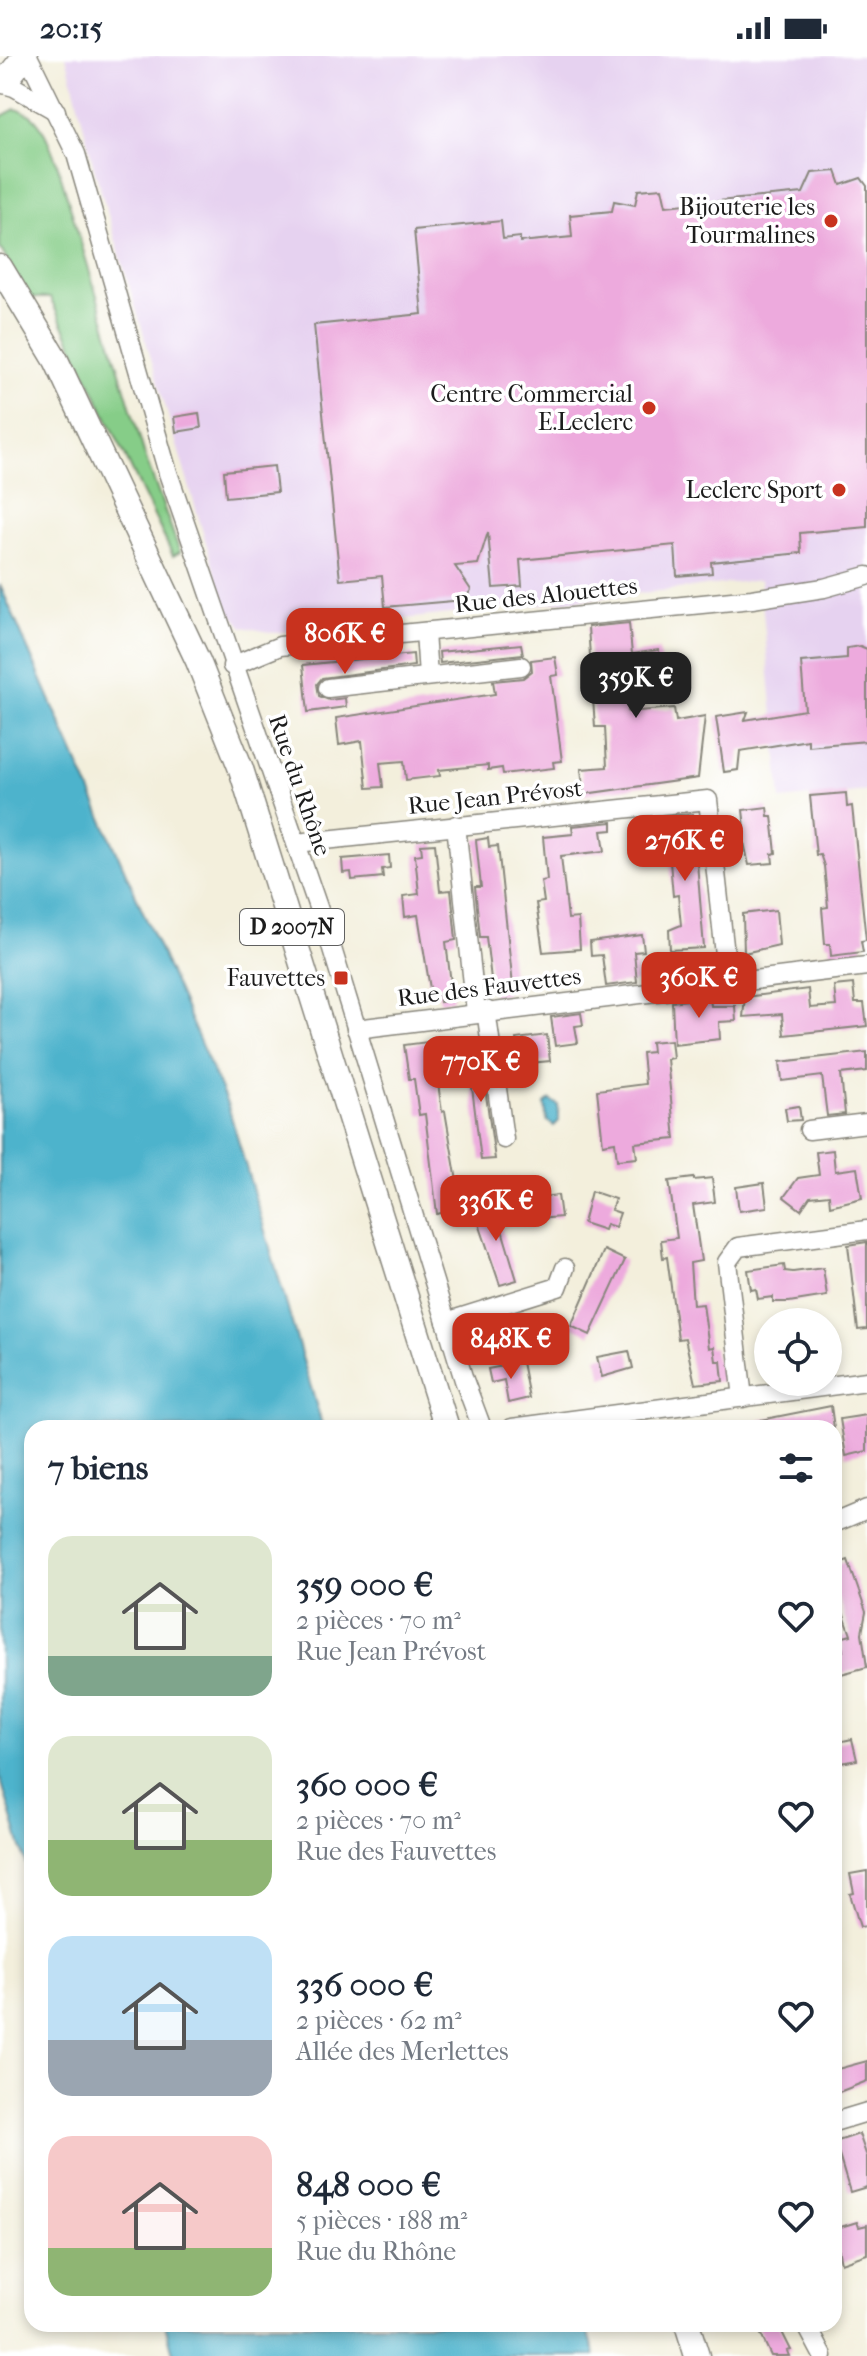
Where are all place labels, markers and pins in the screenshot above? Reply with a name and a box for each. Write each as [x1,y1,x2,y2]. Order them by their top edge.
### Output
place label: Bijouterie les Tourmalines [679,193,815,249]
marker: Bijouterie les Tourmalines [822,212,840,230]
place label: Centre Commercial E.Leclerc [430,380,633,436]
marker: Centre Commercial E.Leclerc [640,399,658,417]
place label: Leclerc Sport [686,476,823,504]
marker: Leclerc Sport [830,481,848,499]
pin: 806K € [280,608,410,676]
pin: 359K € [571,652,701,720]
pin: 276K € [620,815,750,883]
pin: 360K € [634,952,764,1020]
place label: Fauvettes [227,964,325,992]
marker: Fauvettes [332,969,350,987]
pin: 770K € [416,1036,546,1104]
pin: 336K € [431,1175,561,1243]
pin: 848K € [446,1313,576,1381]

